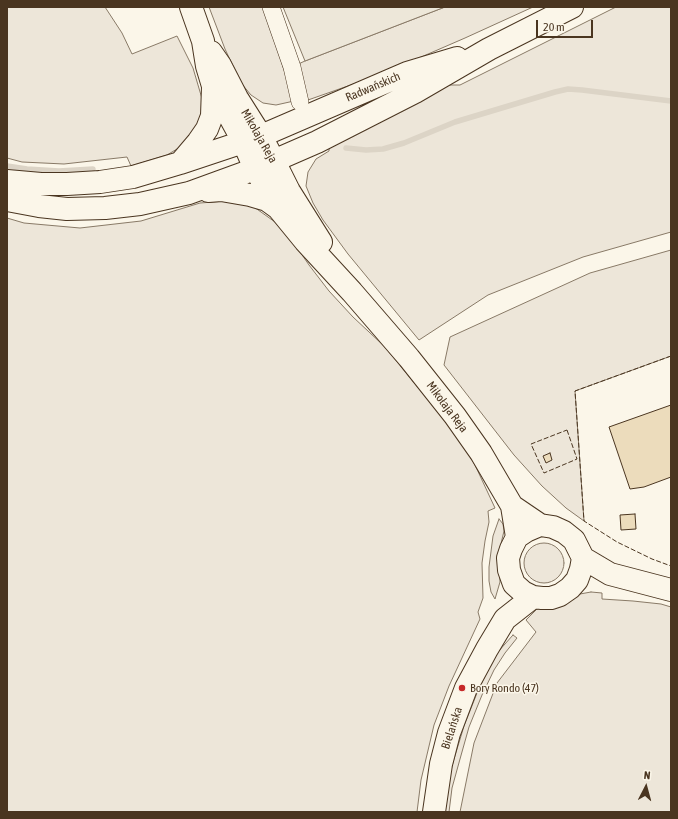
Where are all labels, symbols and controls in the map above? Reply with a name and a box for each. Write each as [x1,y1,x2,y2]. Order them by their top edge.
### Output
scale bar [538,12,595,38]
text: 20 m [543,20,565,34]
street label: Radwańskich [344,69,402,105]
street label: Mikołaja Reja [238,106,280,166]
street label: Mikołaja Reja [423,379,471,435]
place label: Bory Rondo (47) [470,681,539,695]
marker: Bory Rondo (47) [457,683,467,693]
street label: Bielańska [438,705,466,751]
north arrow [626,767,666,807]
text: N [643,769,651,781]

